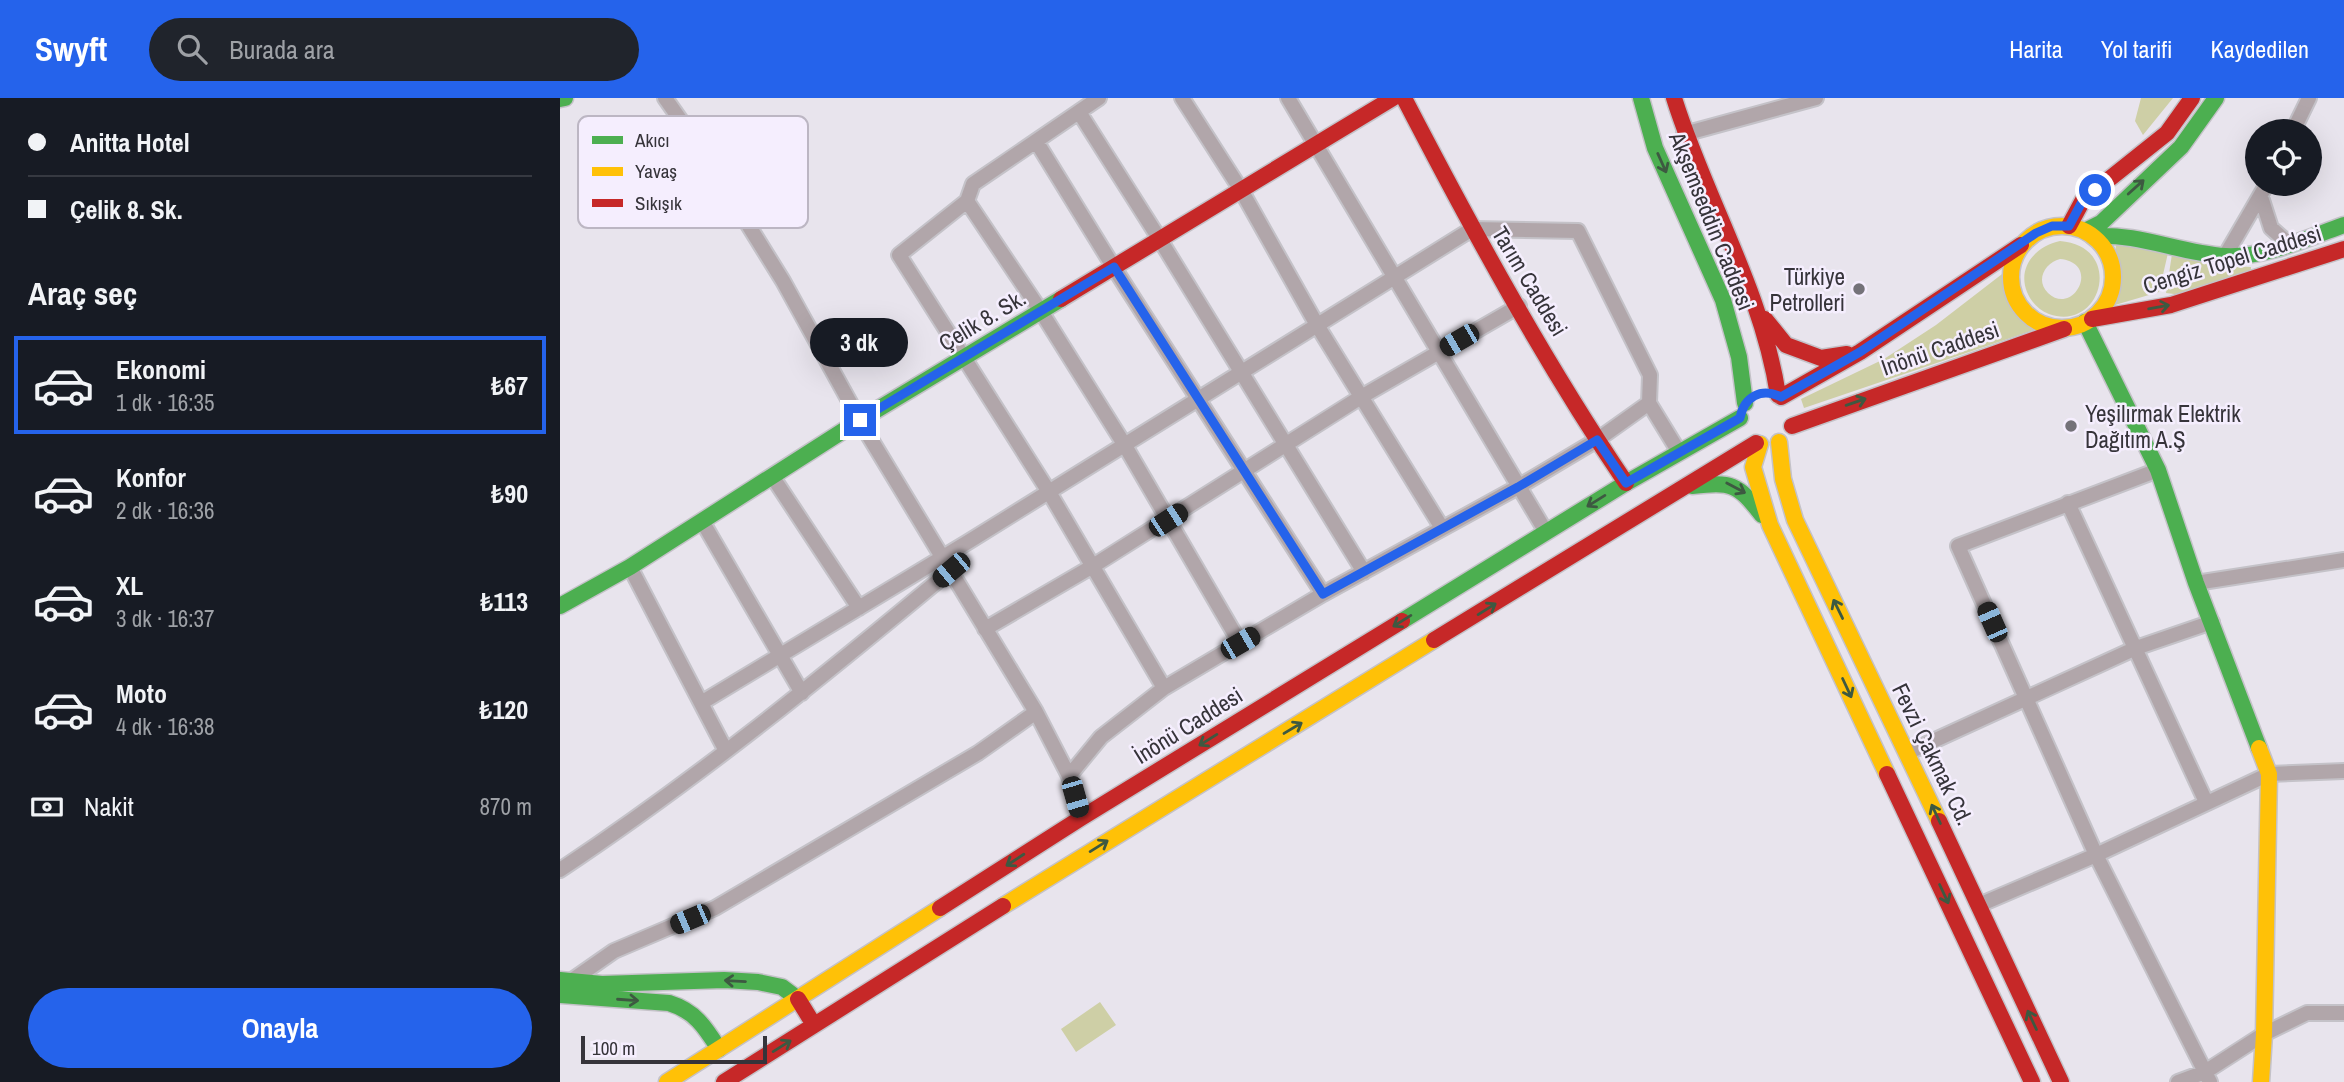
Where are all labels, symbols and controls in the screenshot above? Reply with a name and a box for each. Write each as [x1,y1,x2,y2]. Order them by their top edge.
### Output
search box [149,18,639,81]
text: Swyft [35,27,107,71]
icon: search [173,30,211,68]
text: Burada ara [229,32,335,67]
text: Harita [2009,33,2063,65]
text: Yol tarifi [2101,33,2173,65]
text: Kaydedilen [2211,33,2309,65]
legend [578,116,808,228]
map controls [2245,119,2322,196]
button: locate [2245,119,2322,196]
text: Anitta Hotel [70,125,190,160]
street label: Akşemseddin Caddesi [1662,126,1762,315]
text: Akıcı [634,127,670,153]
one-way arrow [1656,152,1669,173]
text: Yavaş [635,158,677,184]
route start [2079,174,2111,206]
one-way arrow [2127,180,2145,196]
text: Sıkışık [635,190,682,216]
text: Çelik 8. Sk. [70,192,183,227]
street label: Cengiz Topel Caddesi [2139,217,2325,301]
street label: Tarım Caddesi [1485,220,1575,342]
place label: Türkiye Petrolleri [1770,261,1845,318]
text: Araç seç [28,272,137,315]
marker: Türkiye Petrolleri [1851,281,1867,297]
street label: Çelik 8. Sk. [933,282,1031,358]
one-way arrow [2147,300,2170,313]
street label: İnönü Caddesi [1877,313,2003,383]
callout: 3 dk [811,318,909,368]
car [1436,320,1483,360]
text: 3 dk [840,327,878,358]
text: Ekonomi [116,352,206,387]
icon: car [32,354,95,417]
text: ₺67 [491,368,528,403]
text: 1 dk · 16:35 [116,387,215,418]
one-way arrow [1845,395,1867,407]
place label: Yeşilırmak Elektrik Dağıtım A.Ş [2085,398,2241,455]
route end [844,404,876,436]
marker: Yeşilırmak Elektrik Dağıtım A.Ş [2063,418,2079,434]
text: Konfor [116,460,186,495]
icon: car [32,462,95,525]
text: ₺90 [491,476,528,511]
one-way arrow [1725,482,1746,496]
text: 2 dk · 16:36 [116,495,215,526]
one-way arrow [1586,495,1606,509]
car [1145,500,1192,540]
car [929,548,974,592]
text: XL [116,568,143,603]
icon: car [32,570,95,633]
text: ₺113 [481,584,528,619]
one-way arrow [1830,599,1844,620]
car [1974,599,2011,645]
one-way arrow [1477,602,1497,616]
text: 3 dk · 16:37 [116,603,215,634]
one-way arrow [1393,614,1413,628]
car [1217,623,1264,663]
text: Moto [116,676,167,711]
one-way arrow [1840,677,1854,698]
icon: car [32,678,95,741]
street label: Fevzi Çakmak Cd. [1885,678,1981,830]
street label: İnönü Caddesi [1128,679,1248,771]
text: ₺120 [479,692,528,727]
text: 4 dk · 16:38 [116,711,215,742]
one-way arrow [1283,720,1303,734]
one-way arrow [1199,733,1219,747]
car [1060,774,1091,820]
icon: cash [28,788,66,826]
text: Nakit [84,789,134,824]
text: 870 m [480,791,532,822]
one-way arrow [1929,804,1942,825]
one-way arrow [1088,838,1108,852]
one-way arrow [1006,854,1026,868]
one-way arrow [1937,883,1951,904]
car [667,901,714,937]
one-way arrow [724,974,747,987]
button: Onayla [28,988,532,1068]
one-way arrow [616,994,639,1007]
one-way arrow [2025,1010,2038,1031]
scale bar [581,1033,766,1065]
text: 100 m [592,1035,635,1061]
one-way arrow [772,1038,791,1053]

